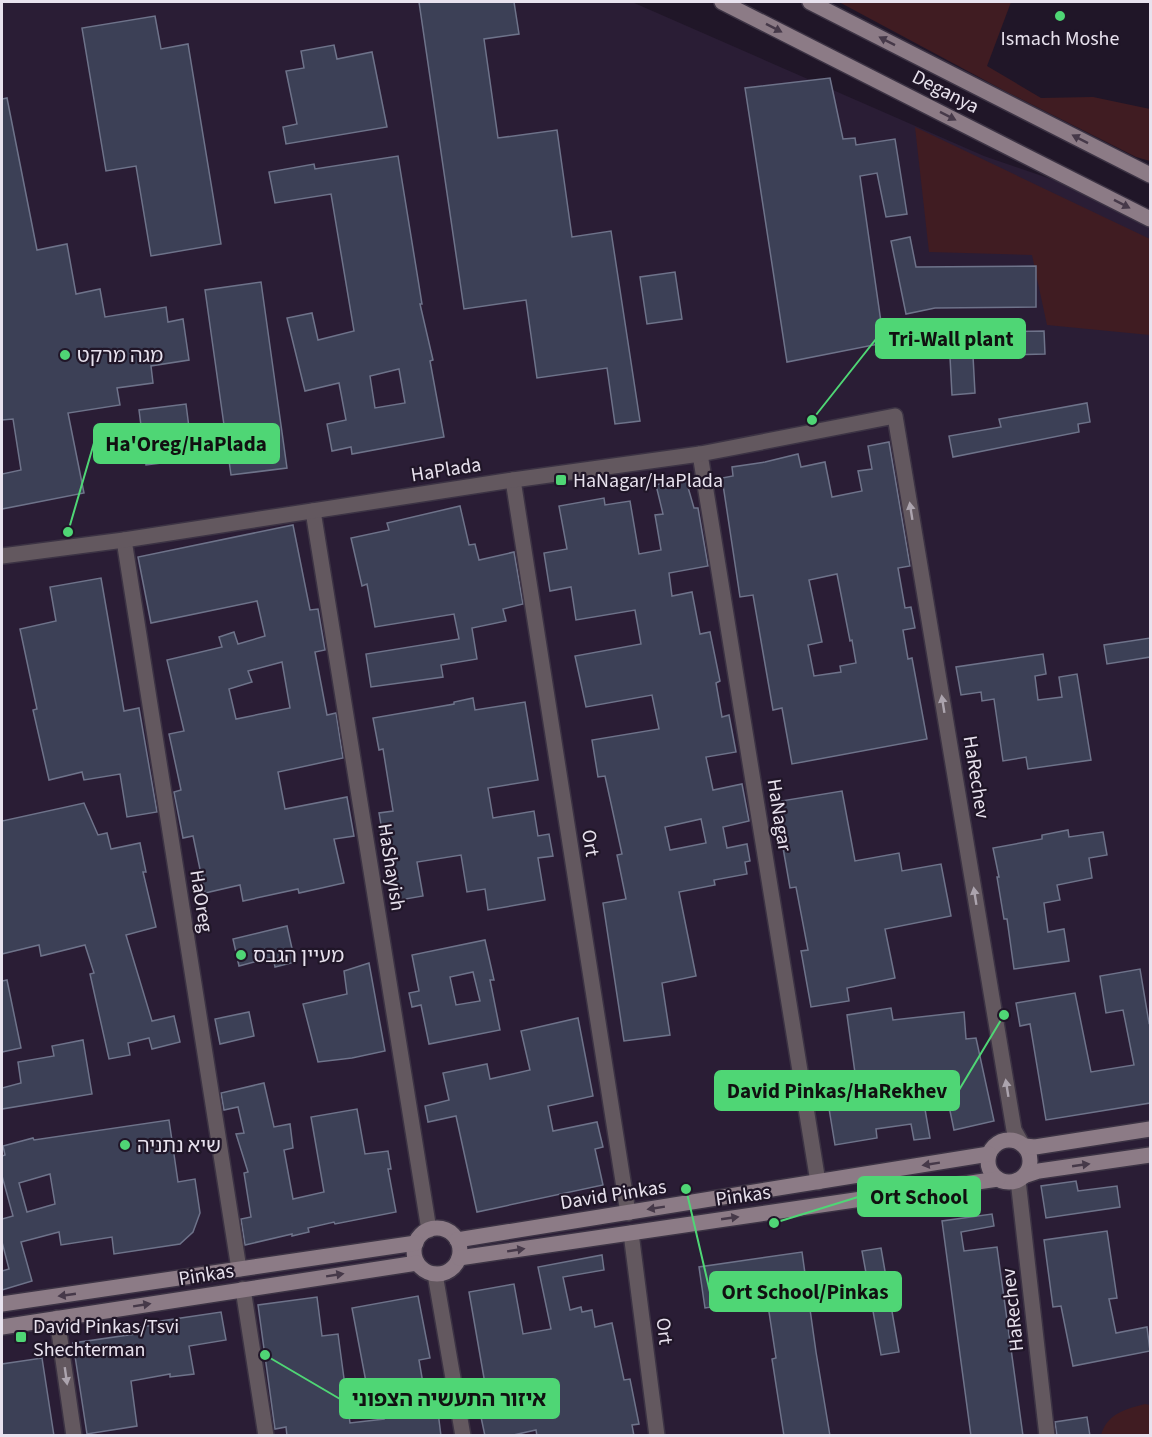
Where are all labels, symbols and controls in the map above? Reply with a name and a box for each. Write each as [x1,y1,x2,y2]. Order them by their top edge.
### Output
marker: Ismach Moshe [1053,9,1067,23]
one-way arrow [766,23,783,33]
place label: Ismach Moshe [1001,25,1119,53]
one-way arrow [879,36,896,46]
street label: Deganya [907,63,984,121]
one-way arrow [940,111,957,121]
one-way arrow [1071,134,1088,144]
one-way arrow [1114,199,1131,209]
callout: Tri-Wall plant [876,319,1025,358]
text: Tri-Wall plant [889,324,1013,354]
place label: מגה מרקט [77,342,163,370]
marker: מגה מרקט [58,348,72,362]
callout: Ha'Oreg/HaPlada [94,424,279,463]
text: Ha'Oreg/HaPlada [105,429,267,459]
street label: HaPlada [409,451,483,489]
place label: HaNagar/HaPlada [573,467,723,495]
marker: HaNagar/HaPlada [554,473,568,487]
one-way arrow [906,502,915,521]
one-way arrow [938,694,947,713]
street label: HaRechev [956,734,996,821]
street label: HaNagar [759,777,799,853]
street label: HaShayish [370,821,412,913]
street label: Ort [574,828,606,859]
street label: HaOreg [182,868,220,934]
one-way arrow [970,886,979,905]
place label: מעיין הגבס [253,942,344,970]
marker: מעיין הגבס [234,948,248,962]
callout: David Pinkas/HaRekhev [715,1071,959,1110]
text: David Pinkas/HaRekhev [727,1076,947,1106]
one-way arrow [1002,1079,1011,1098]
place label: שיא נתניה [137,1132,221,1160]
marker: שיא נתניה [118,1138,132,1152]
one-way arrow [922,1159,941,1168]
one-way arrow [1072,1160,1091,1169]
street label: David Pinkas [558,1173,668,1217]
callout: Ort School [858,1177,980,1216]
street label: Pinkas [714,1178,772,1214]
text: Ort School [870,1182,968,1212]
one-way arrow [646,1204,665,1213]
one-way arrow [721,1214,740,1223]
one-way arrow [507,1245,526,1254]
street label: Pinkas [177,1257,236,1293]
street label: HaRechev [995,1266,1031,1353]
one-way arrow [326,1271,345,1280]
callout: Ort School/Pinkas [710,1272,901,1311]
text: Ort School/Pinkas [722,1277,888,1307]
one-way arrow [57,1290,76,1299]
one-way arrow [133,1300,152,1309]
place label: David Pinkas/Tsvi Shechterman [33,1313,179,1364]
street label: Ort [648,1316,680,1346]
marker: David Pinkas/Tsvi Shechterman [14,1330,28,1344]
one-way arrow [61,1367,70,1386]
callout: איזור התעשיה הצפוני [340,1379,559,1418]
text: איזור התעשיה הצפוני [352,1384,546,1414]

